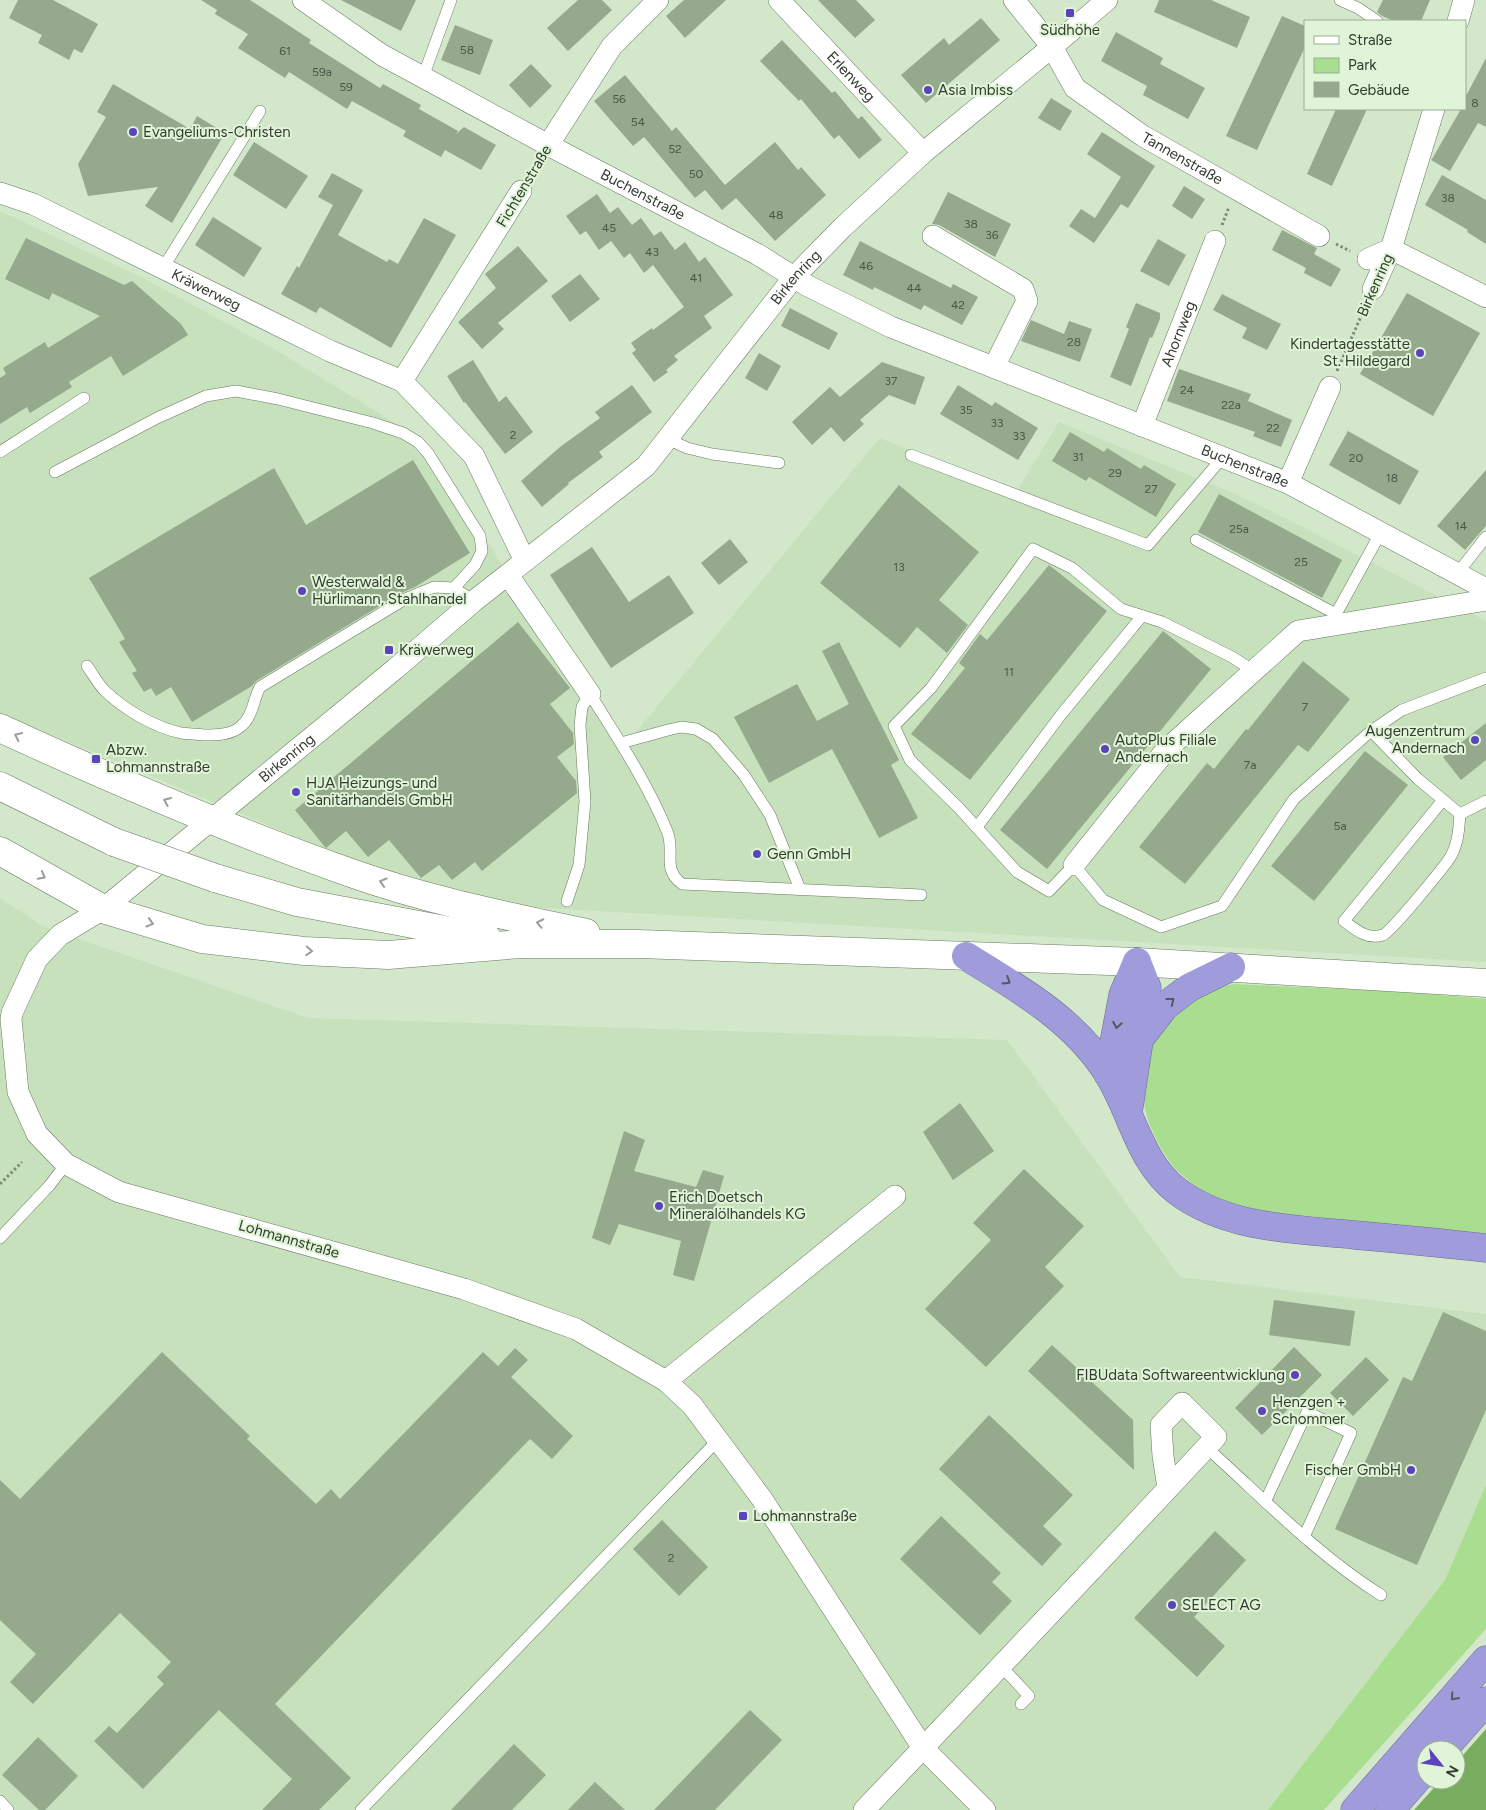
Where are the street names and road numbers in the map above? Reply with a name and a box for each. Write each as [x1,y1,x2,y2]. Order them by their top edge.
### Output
street label: Erlenweg [823,48,879,105]
street label: Tannenstraße [1139,128,1226,189]
street label: Fichtenstraße [493,142,555,230]
street label: Buchenstraße [598,165,688,224]
street label: Birkenring [767,246,825,308]
street label: Birkenring [1353,251,1397,319]
street label: Kräwerweg [168,265,244,314]
street label: Ahornweg [1157,298,1199,369]
street label: Buchenstraße [1199,441,1291,491]
street label: Birkenring [255,730,318,786]
street label: Lohmannstraße [237,1216,341,1262]

